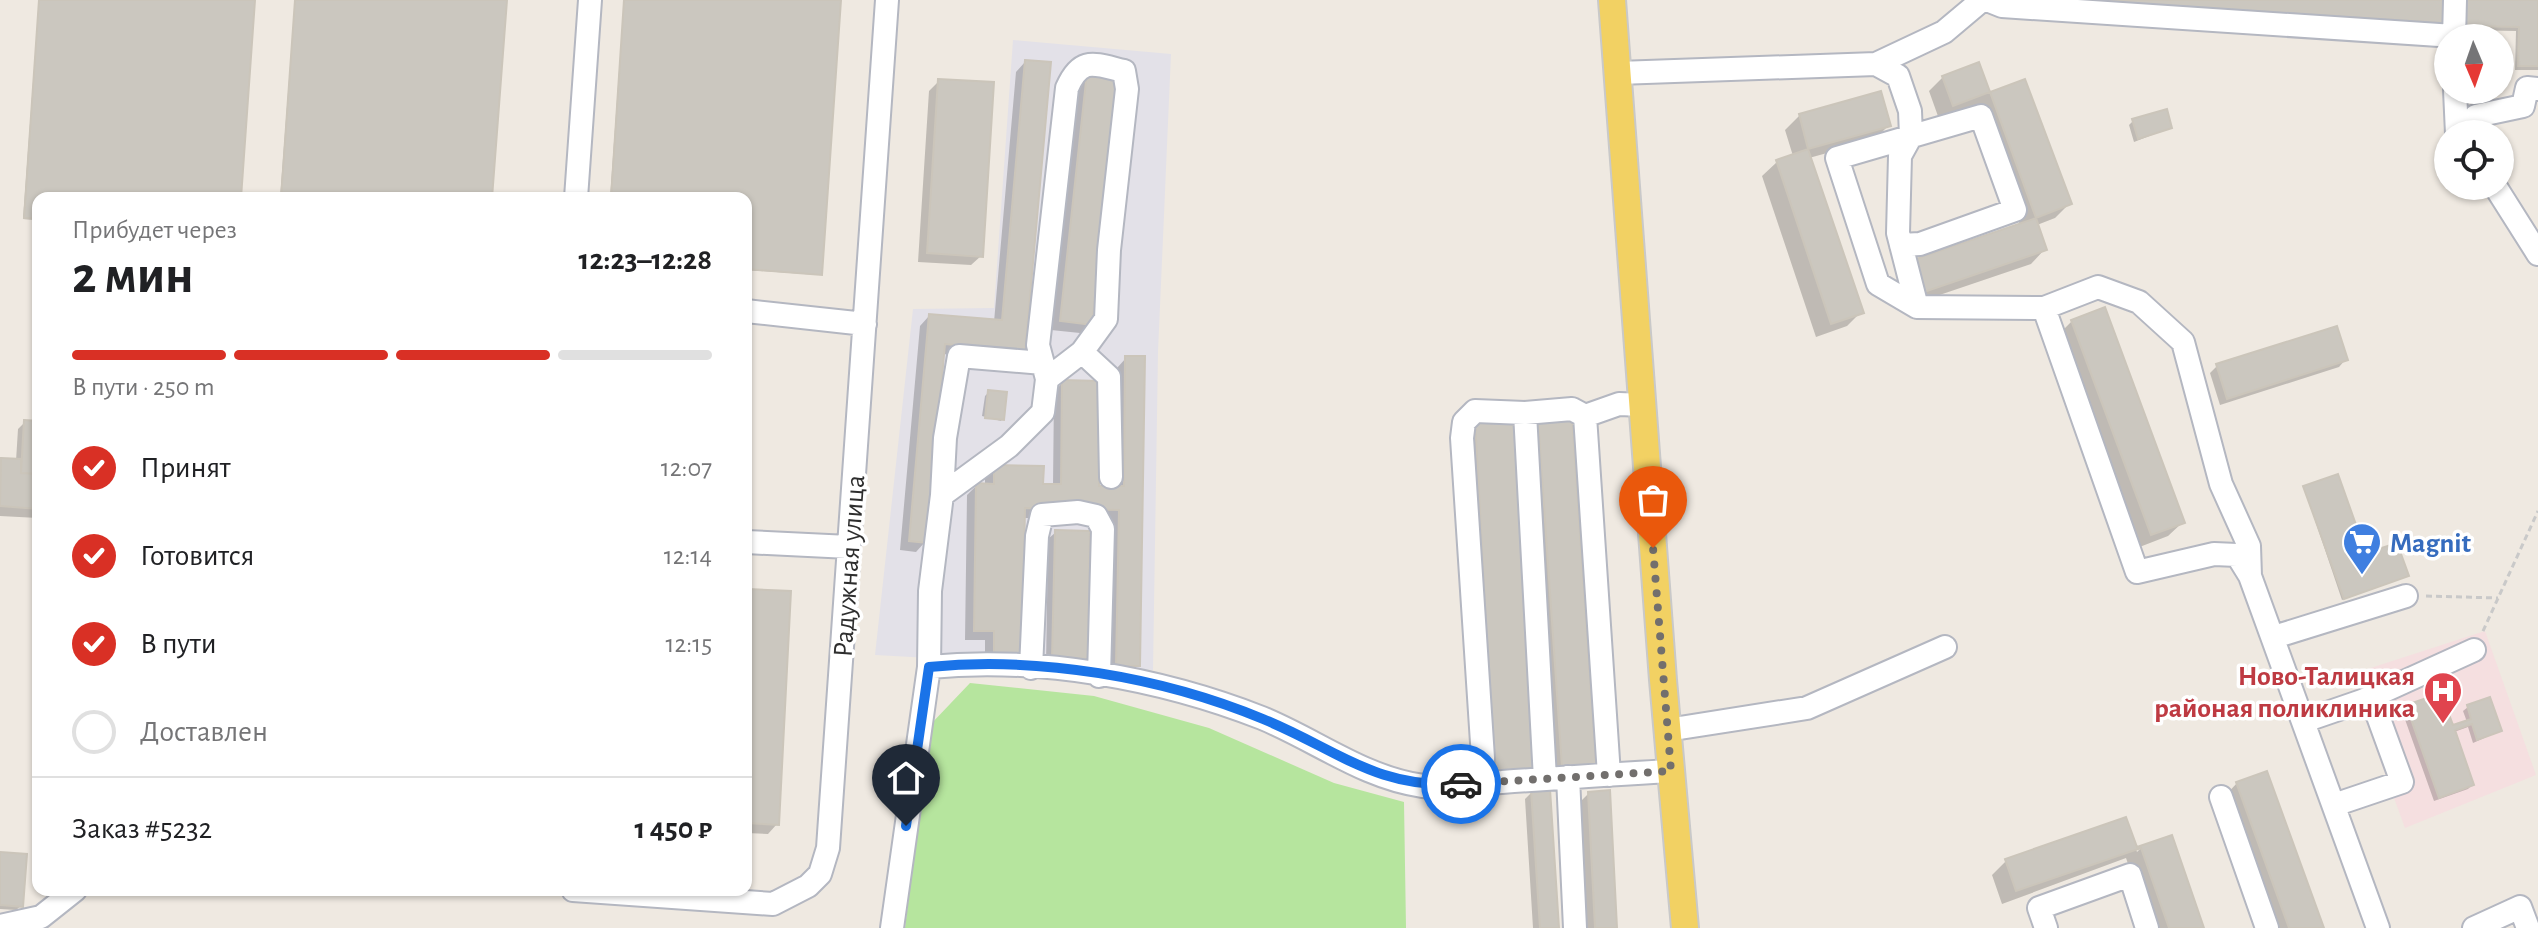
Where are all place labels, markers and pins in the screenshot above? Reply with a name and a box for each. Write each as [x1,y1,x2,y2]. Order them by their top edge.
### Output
pin [1619,466,1687,548]
supermarket icon: Magnit [2341,521,2383,576]
place label: Magnit [2390,530,2472,558]
place label: Ново-Талицкая районая поликлиника [2154,663,2415,723]
hospital icon: Ново-Талицкая районая поликлиника [2422,670,2464,725]
pin [872,744,940,826]

